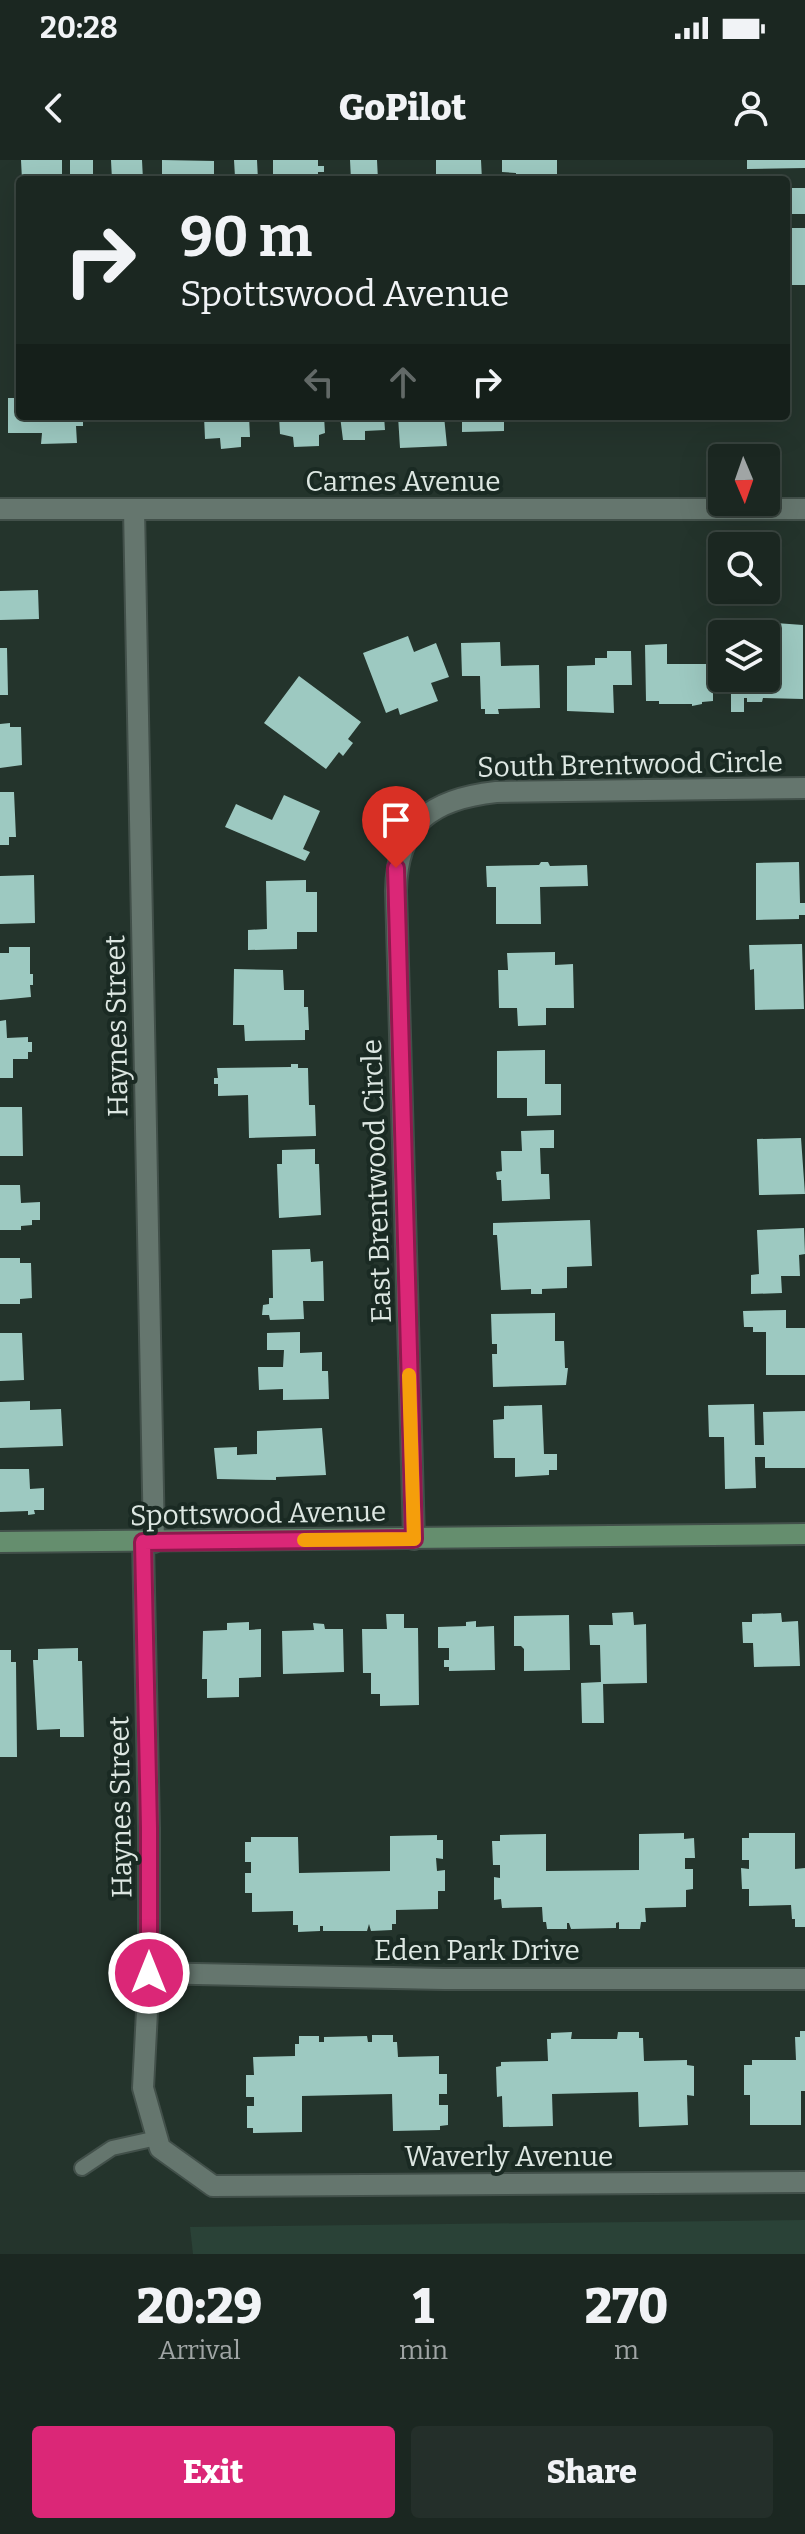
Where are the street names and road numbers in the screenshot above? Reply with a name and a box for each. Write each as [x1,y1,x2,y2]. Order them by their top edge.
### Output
street label: Carnes Avenue [305,465,501,498]
street label: South Brentwood Circle [477,745,783,784]
street label: Haynes Street [98,935,135,1117]
street label: East Brentwood Circle [355,1038,398,1324]
street label: Spottswood Avenue [130,1495,386,1532]
street label: Haynes Street [102,1716,139,1898]
street label: Eden Park Drive [374,1934,580,1967]
street label: Waverly Avenue [405,2140,613,2173]

